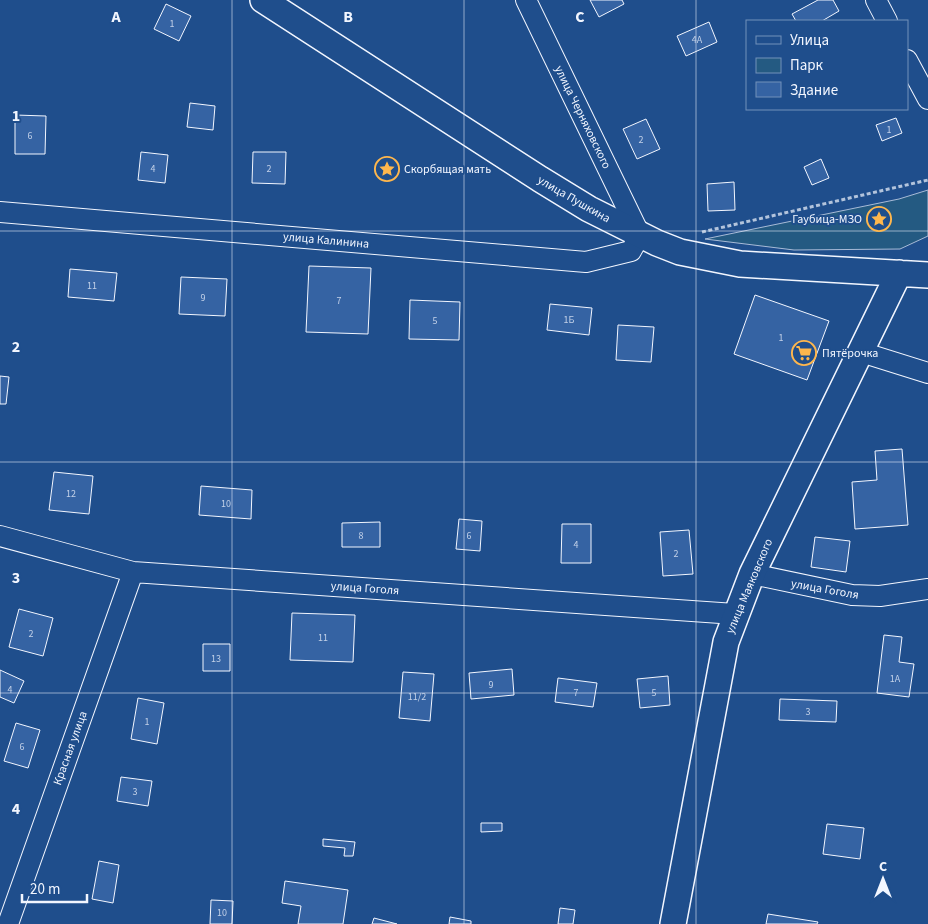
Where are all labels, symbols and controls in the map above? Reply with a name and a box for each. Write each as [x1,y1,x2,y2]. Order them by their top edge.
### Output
text: A [110,6,121,28]
text: B [343,6,353,28]
text: C [575,6,585,28]
house number: 1 [170,17,175,31]
legend [746,20,908,110]
text: Улица [790,30,829,51]
house number: 4А [692,33,703,47]
text: Парк [790,55,824,76]
street label: улица Черняховского [550,63,615,172]
text: Здание [790,80,838,101]
text: 1 [12,105,20,127]
house number: 1 [887,123,892,137]
house number: 6 [28,129,33,143]
house number: 2 [639,133,644,147]
place icon: Скорбящая мать [374,156,400,182]
place label: Скорбящая мать [404,161,491,178]
house number: 4 [151,162,156,176]
house number: 2 [267,162,272,176]
street label: улица Пушкина [534,172,613,227]
place icon: Гаубица-МЗО [866,206,892,232]
place label: Гаубица-МЗО [792,211,862,228]
street label: улица Калинина [282,228,370,253]
house number: 11 [87,279,97,293]
house number: 9 [201,291,206,305]
house number: 7 [337,294,342,308]
house number: 1Б [564,313,575,327]
house number: 5 [433,314,438,328]
house number: 1 [779,331,784,345]
text: 2 [12,336,20,358]
supermarket icon: Пятёрочка [791,340,817,366]
place label: Пятёрочка [822,345,878,362]
house number: 12 [66,487,76,501]
house number: 10 [221,497,231,511]
house number: 8 [359,529,364,543]
house number: 6 [467,529,472,543]
street label: улица Маяковского [722,536,777,636]
house number: 4 [574,538,579,552]
house number: 2 [674,547,679,561]
text: 3 [12,567,20,589]
street label: улица Гоголя [790,575,860,604]
street label: улица Гоголя [330,578,400,599]
house number: 2 [29,627,34,641]
house number: 11 [318,631,328,645]
house number: 13 [211,652,221,666]
house number: 1А [890,672,901,686]
house number: 9 [489,678,494,692]
house number: 4 [8,683,13,697]
house number: 7 [574,686,579,700]
house number: 5 [652,686,657,700]
house number: 11/2 [408,690,426,704]
house number: 3 [806,705,811,719]
street label: Красная улица [49,709,92,788]
house number: 1 [145,715,150,729]
house number: 6 [20,740,25,754]
house number: 3 [133,785,138,799]
text: 4 [12,798,21,820]
north arrow [858,854,908,904]
text: С [879,857,887,877]
scale bar [22,872,88,904]
text: 20 m [30,879,60,900]
house number: 10 [217,906,227,920]

